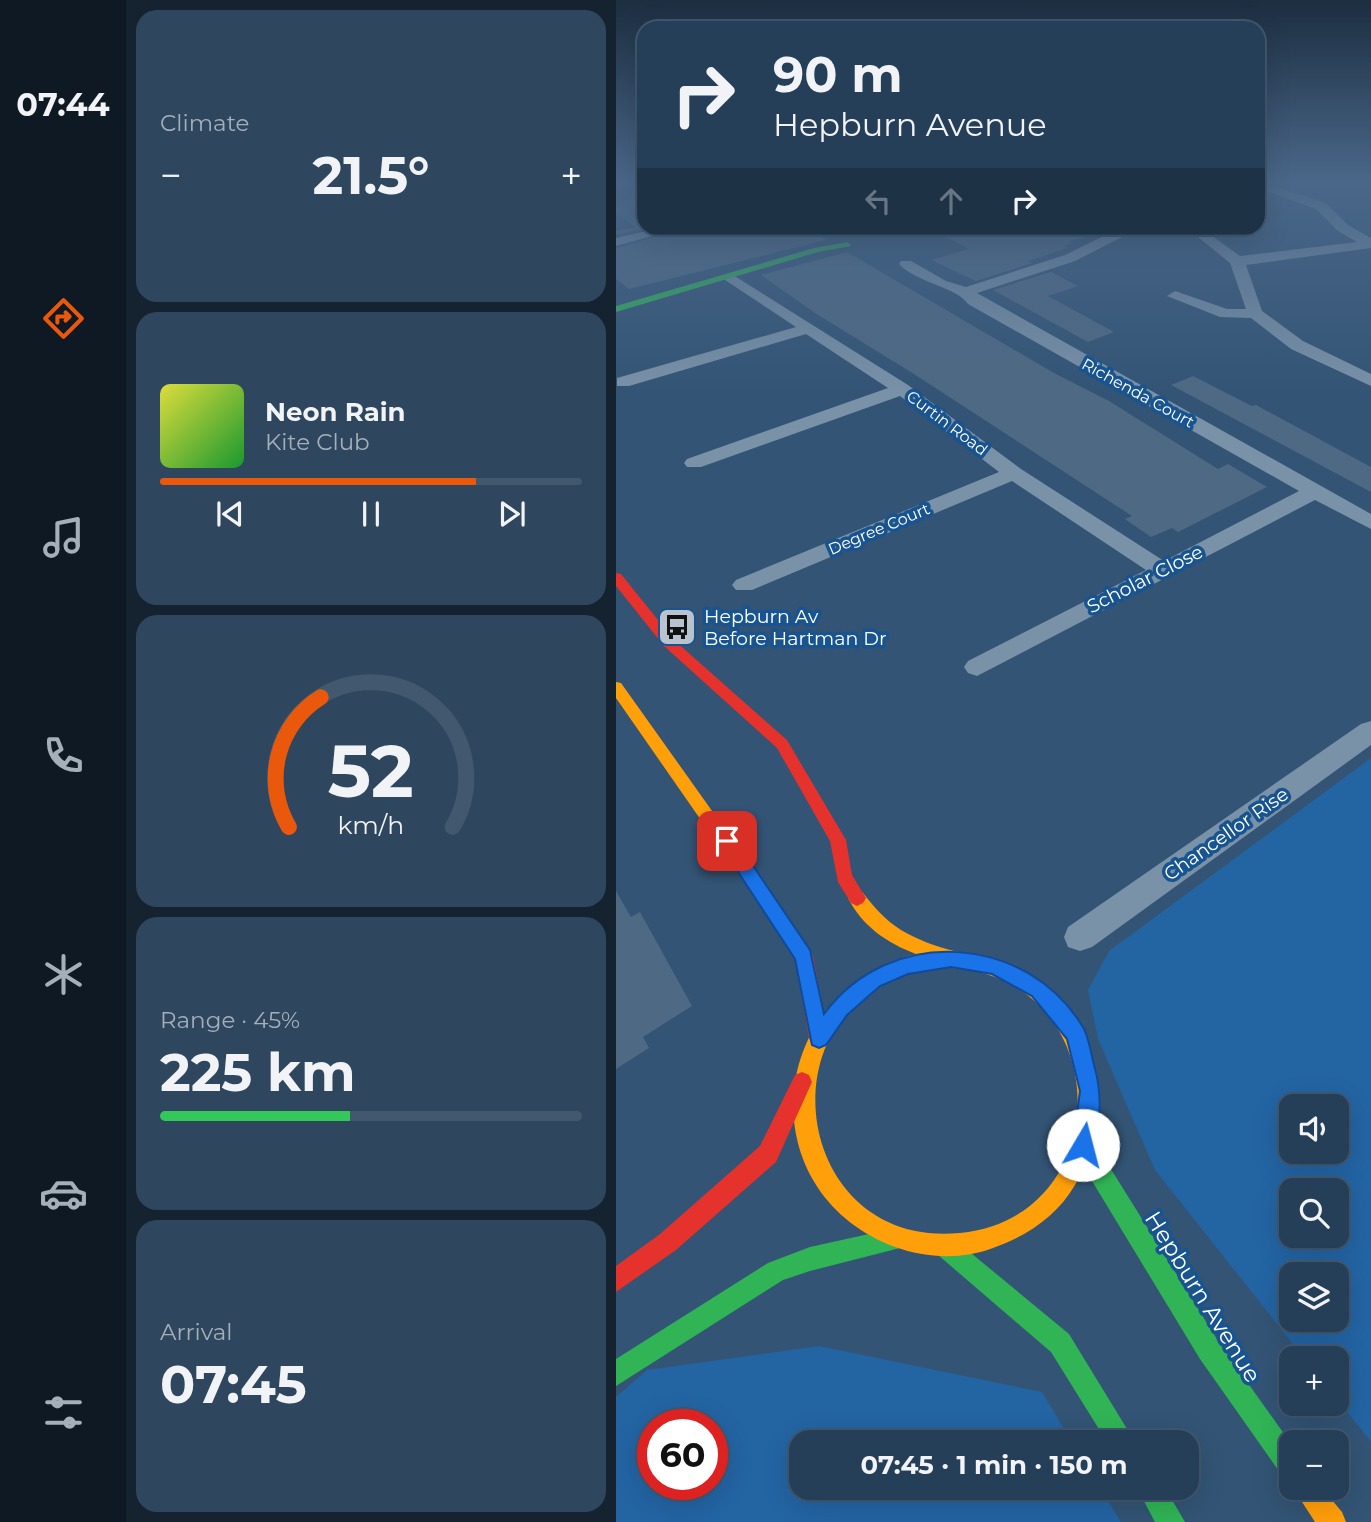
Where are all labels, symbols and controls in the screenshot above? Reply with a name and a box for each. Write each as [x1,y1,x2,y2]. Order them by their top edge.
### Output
text: 90 m [773,45,903,104]
icon: right [658,49,749,140]
text: 07:44 [16,85,110,124]
text: Hepburn Avenue [773,105,1047,144]
text: Climate [160,109,249,137]
text: 21.5° [312,144,430,207]
text: − [160,152,182,199]
text: + [560,152,582,199]
icon: left [859,182,897,220]
icon: ahead [932,182,970,220]
icon: right [1005,182,1043,220]
icon: directions [39,294,88,343]
street label: Richenda Court [1079,354,1198,432]
street label: Curtin Road [903,386,991,460]
text: Neon Rain [265,396,406,428]
text: Kite Club [265,428,370,456]
icon: previous [211,495,249,533]
icon: pause [352,495,390,533]
icon: next [493,495,531,533]
street label: Degree Court [825,499,933,559]
icon: music [39,513,88,562]
street label: Scholar Close [1083,540,1207,618]
place label: Hepburn Av Before Hartman Dr [704,605,887,650]
bus stop icon: Hepburn Av Before Hartman Dr [656,606,698,648]
text: 52 [328,727,414,815]
icon: phone [39,731,88,780]
street label: Chancellor Rise [1159,783,1293,885]
text: km/h [338,810,404,840]
pin [697,811,757,871]
icon: arrive [708,822,746,860]
icon: climate [39,950,88,999]
text: Range · 45% [160,1006,300,1034]
text: 225 km [160,1041,355,1104]
map controls [1279,1094,1349,1500]
button: sound [1279,1094,1349,1164]
position arrow [1046,1108,1120,1182]
icon: car [39,1169,88,1218]
button: search [1279,1178,1349,1248]
street label: Hepburn Avenue [1139,1206,1267,1388]
button: layers [1279,1262,1349,1332]
text: Arrival [160,1318,233,1346]
button: + [1279,1346,1349,1416]
text: 07:45 [160,1353,307,1416]
icon: filters [39,1388,88,1437]
speed limit sign: 60 [637,1409,728,1500]
button: − [1279,1430,1349,1500]
text: 07:45 · 1 min · 150 m [860,1449,1128,1481]

